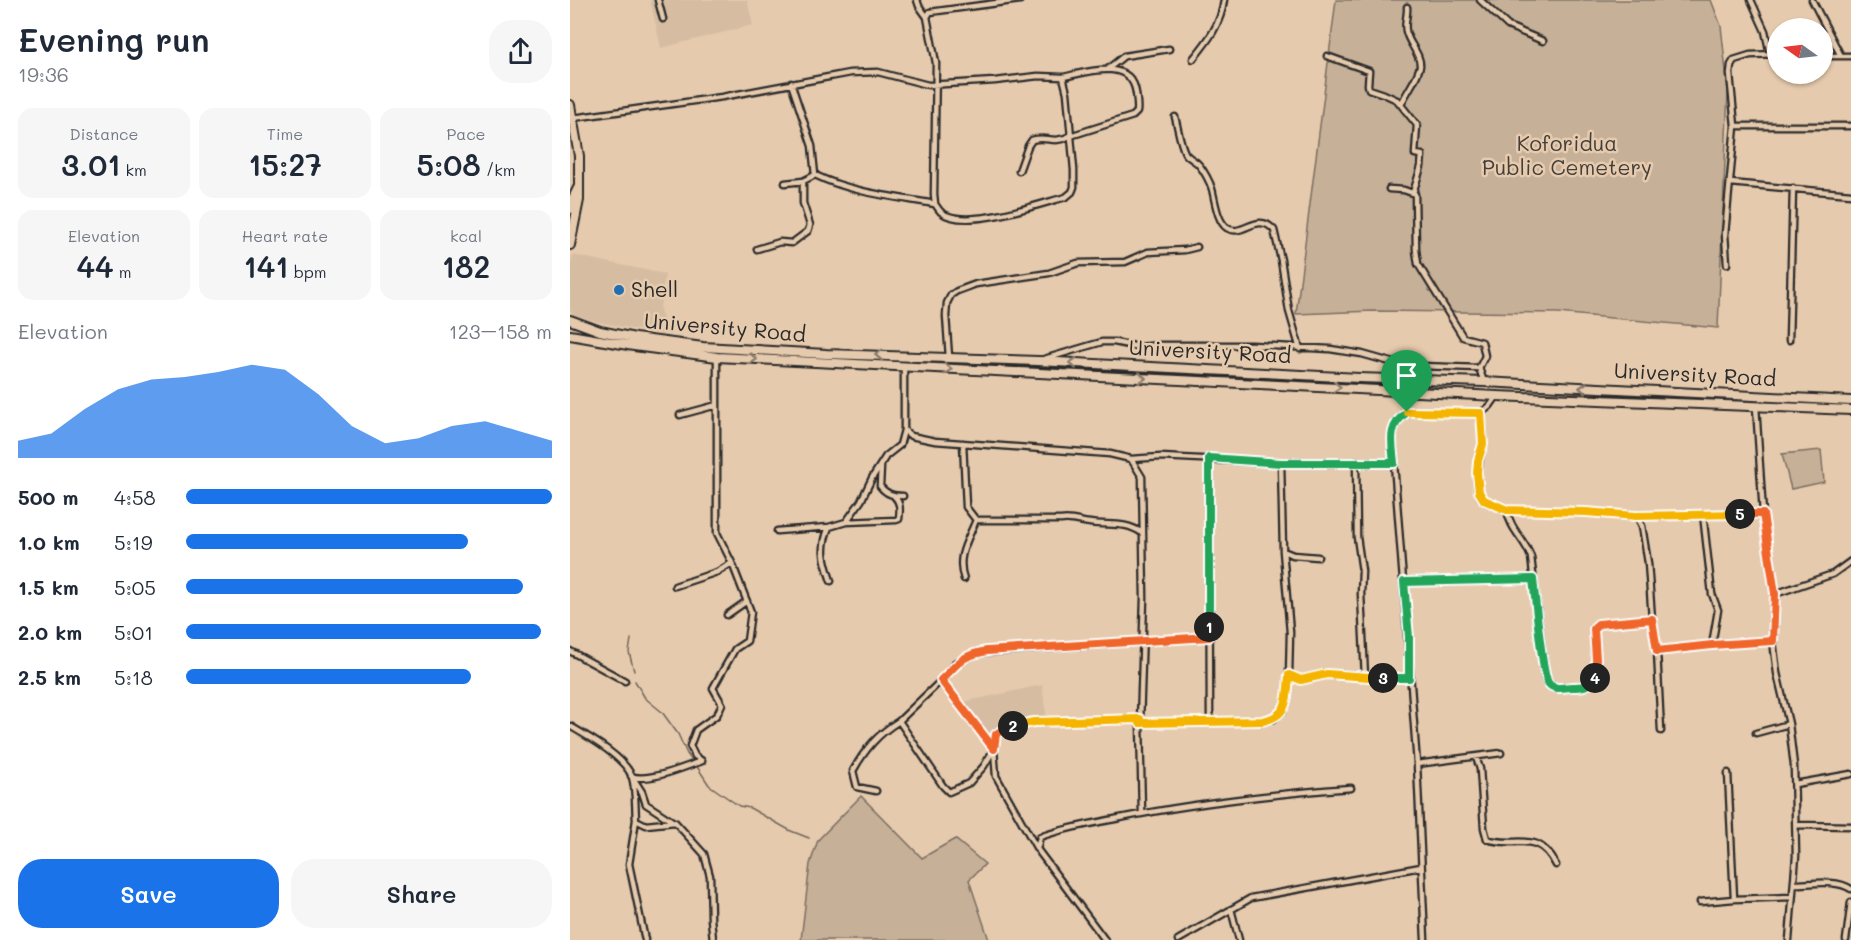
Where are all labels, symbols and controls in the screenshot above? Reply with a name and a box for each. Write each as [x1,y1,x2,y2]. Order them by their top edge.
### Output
text: Evening run [18,17,210,60]
north arrow [1767,18,1833,84]
map controls [1767,18,1833,84]
button: share [489,20,552,83]
text: 19:36 [18,61,69,87]
text: Distance [70,123,138,144]
text: Time [267,123,303,144]
text: Pace [446,123,486,144]
park label: Koforidua Public Cemetery [1482,129,1652,180]
text: 3.01 [61,144,120,184]
text: 15:27 [248,144,322,184]
text: 5:08 [416,144,481,184]
text: km [120,159,147,180]
text: /km [481,159,516,180]
text: Elevation [68,225,140,246]
text: Heart rate [242,225,328,246]
text: kcal [450,225,482,246]
text: 44 [77,246,114,286]
text: 141 [243,246,289,286]
text: 182 [442,246,490,286]
text: m [114,261,131,282]
text: bpm [289,261,327,282]
place label: Shell [631,275,678,302]
marker: Shell [612,283,626,297]
street label: University Road [643,306,807,347]
text: Elevation [18,318,108,344]
text: 123–158 m [449,318,552,344]
street label: University Road [1128,333,1292,368]
one-way arrow [874,349,883,361]
pin [1381,350,1432,412]
one-way arrow [748,352,757,365]
one-way arrow [1069,356,1078,369]
street label: University Road [1613,356,1777,391]
icon: arrive [1390,359,1423,392]
one-way arrow [943,362,952,375]
one-way arrow [1138,371,1147,384]
one-way arrow [1333,380,1342,393]
one-way arrow [1578,382,1587,395]
text: 500 m [18,484,78,510]
text: 4:58 [114,484,156,510]
pin: 5 [1725,499,1755,529]
text: 5 [1735,503,1745,524]
text: 1.0 km [18,529,80,555]
text: 5:19 [114,529,153,555]
text: 1.5 km [18,574,79,600]
text: 5:05 [114,574,156,600]
pin: 1 [1194,612,1224,642]
text: 1 [1205,616,1213,637]
text: 2.0 km [18,619,82,645]
text: 5:01 [114,619,153,645]
pin: 3 [1368,663,1398,693]
pin: 4 [1580,663,1610,693]
text: 2.5 km [18,664,81,690]
text: 5:18 [114,664,153,690]
text: 3 [1378,667,1388,688]
text: 4 [1590,667,1600,688]
pin: 2 [998,711,1028,741]
text: 2 [1009,715,1017,736]
button: Save [18,859,279,928]
button: Share [291,859,552,928]

